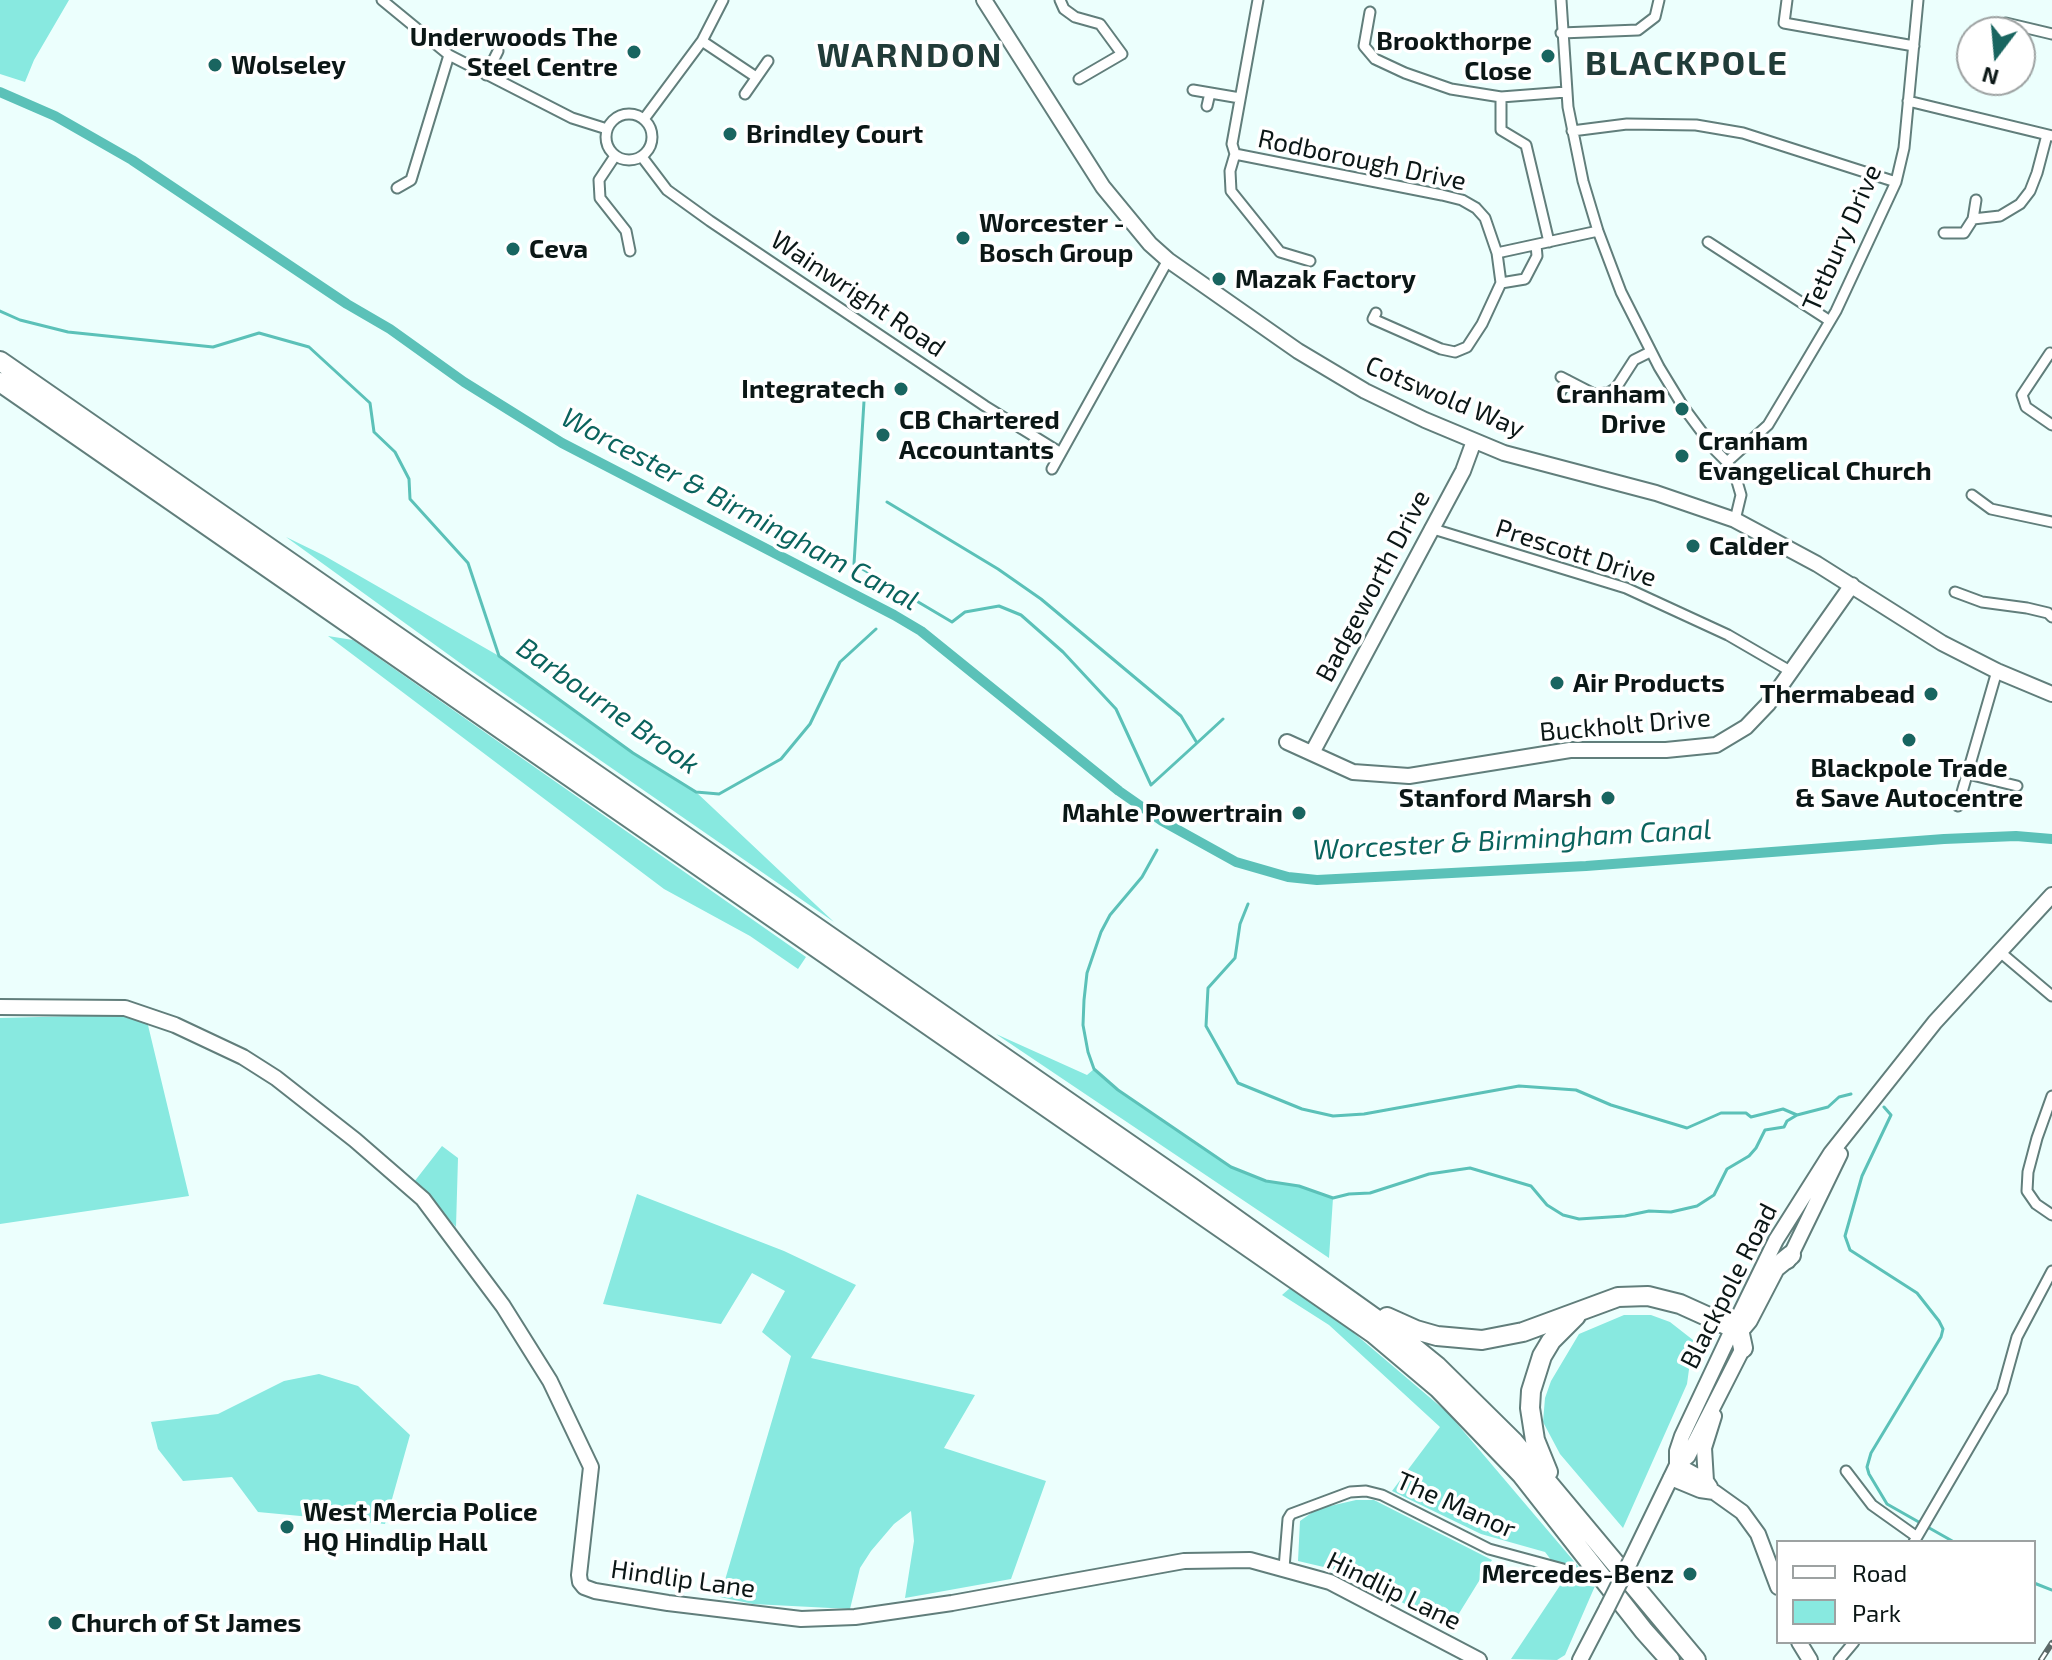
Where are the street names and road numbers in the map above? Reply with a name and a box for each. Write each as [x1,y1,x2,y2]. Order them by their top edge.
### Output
street label: Rodborough Drive [1255,123,1469,197]
street label: Tetbury Drive [1796,160,1888,316]
street label: Wainwright Road [765,224,951,364]
street label: Cotswold Way [1361,350,1529,444]
street label: Badgeworth Drive [1309,485,1437,687]
street label: Prescott Drive [1492,512,1660,594]
street label: Buckholt Drive [1538,702,1712,748]
street label: Blackpole Road [1674,1198,1784,1374]
street label: The Manor [1391,1465,1521,1545]
street label: Hindlip Lane [1322,1545,1466,1637]
street label: Hindlip Lane [609,1553,757,1605]

